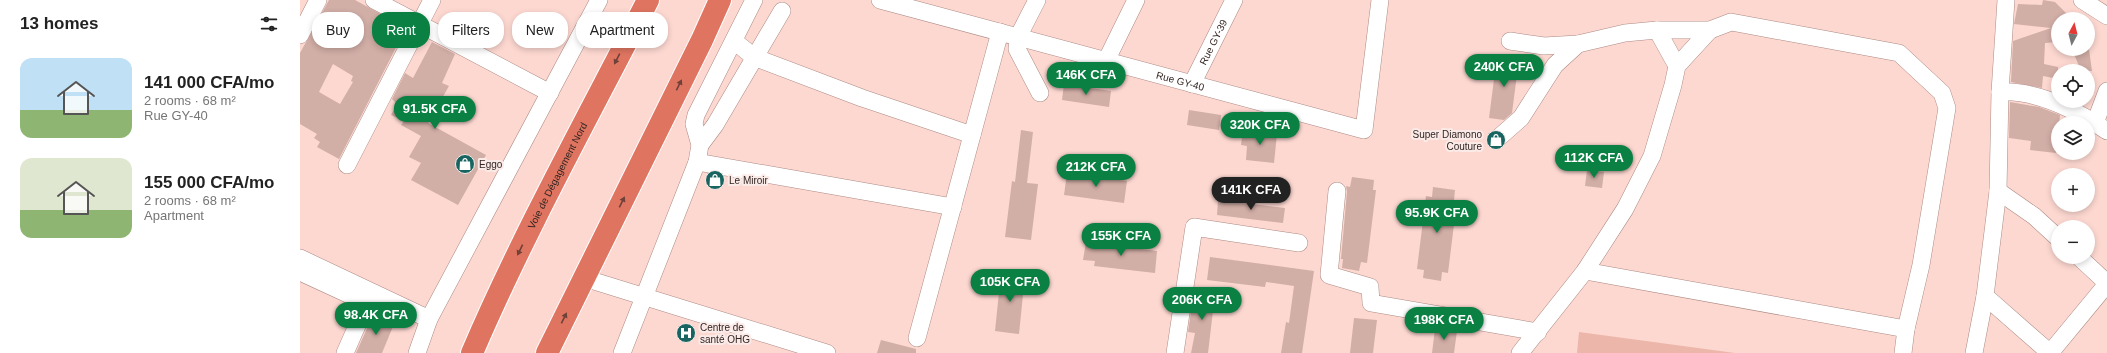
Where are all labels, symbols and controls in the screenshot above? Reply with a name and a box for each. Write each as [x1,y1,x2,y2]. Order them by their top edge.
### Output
chip: Buy [312,12,364,48]
chip: Rent [372,12,430,48]
chip: Filters [438,12,504,48]
chip: New [512,12,568,48]
chip: Apartment [576,12,668,48]
north arrow [2051,12,2095,56]
map controls [2051,12,2095,264]
icon: filters [258,13,280,35]
text: 13 homes [20,14,98,33]
street label: Rue GY-39 [1198,17,1230,67]
one-way arrow [614,54,621,65]
pin: 240K CFA [1463,54,1545,88]
text: 240K CFA [1474,59,1534,74]
pin: 146K CFA [1045,62,1127,96]
button: locate [2051,64,2095,108]
text: 146K CFA [1056,67,1116,82]
street label: Rue GY-40 [1155,69,1206,93]
text: 141 000 CFA/mo [144,73,274,92]
icon: home [52,74,100,122]
one-way arrow [676,79,682,91]
text: 2 rooms · 68 m² [144,93,236,108]
pin: 91.5K CFA [389,96,481,130]
text: 91.5K CFA [403,101,467,116]
text: Rue GY-40 [144,108,208,123]
pin: 320K CFA [1219,112,1301,146]
button: layers [2051,116,2095,160]
text: 320K CFA [1230,117,1290,132]
street label: Voie de Dégagement Nord [526,121,589,231]
place label: Super Diamono Couture [1413,129,1482,152]
shop icon: Super Diamono Couture [1485,129,1507,151]
pin: 112K CFA [1553,145,1635,179]
text: 112K CFA [1564,150,1624,165]
shop icon: Eggo [454,153,476,175]
pin: 212K CFA [1055,154,1137,188]
place label: Eggo [479,159,503,170]
text: 212K CFA [1066,159,1126,174]
button: + [2051,168,2095,212]
shop icon: Le Miroir [704,169,726,191]
text: 155 000 CFA/mo [144,173,274,192]
icon: home [52,174,100,222]
place label: Le Miroir [729,175,769,186]
pin: 141K CFA [1210,177,1292,211]
text: 141K CFA [1221,182,1281,197]
text: 2 rooms · 68 m² [144,193,236,208]
one-way arrow [618,196,625,207]
pin: 95.9K CFA [1391,200,1483,234]
text: 95.9K CFA [1405,205,1469,220]
text: Apartment [144,208,204,223]
button: − [2051,220,2095,264]
pin: 155K CFA [1080,223,1162,257]
text: 155K CFA [1091,228,1151,243]
one-way arrow [517,244,523,256]
pin: 105K CFA [969,269,1051,303]
text: 105K CFA [980,274,1040,289]
pin: 206K CFA [1161,287,1243,321]
text: 206K CFA [1172,292,1232,307]
pin: 98.4K CFA [330,302,422,336]
text: 98.4K CFA [344,307,408,322]
pin: 198K CFA [1403,307,1485,341]
one-way arrow [561,312,567,324]
text: 198K CFA [1414,312,1474,327]
hospital icon: Centre de santé OHG [675,322,697,344]
place label: Centre de santé OHG [700,322,750,345]

